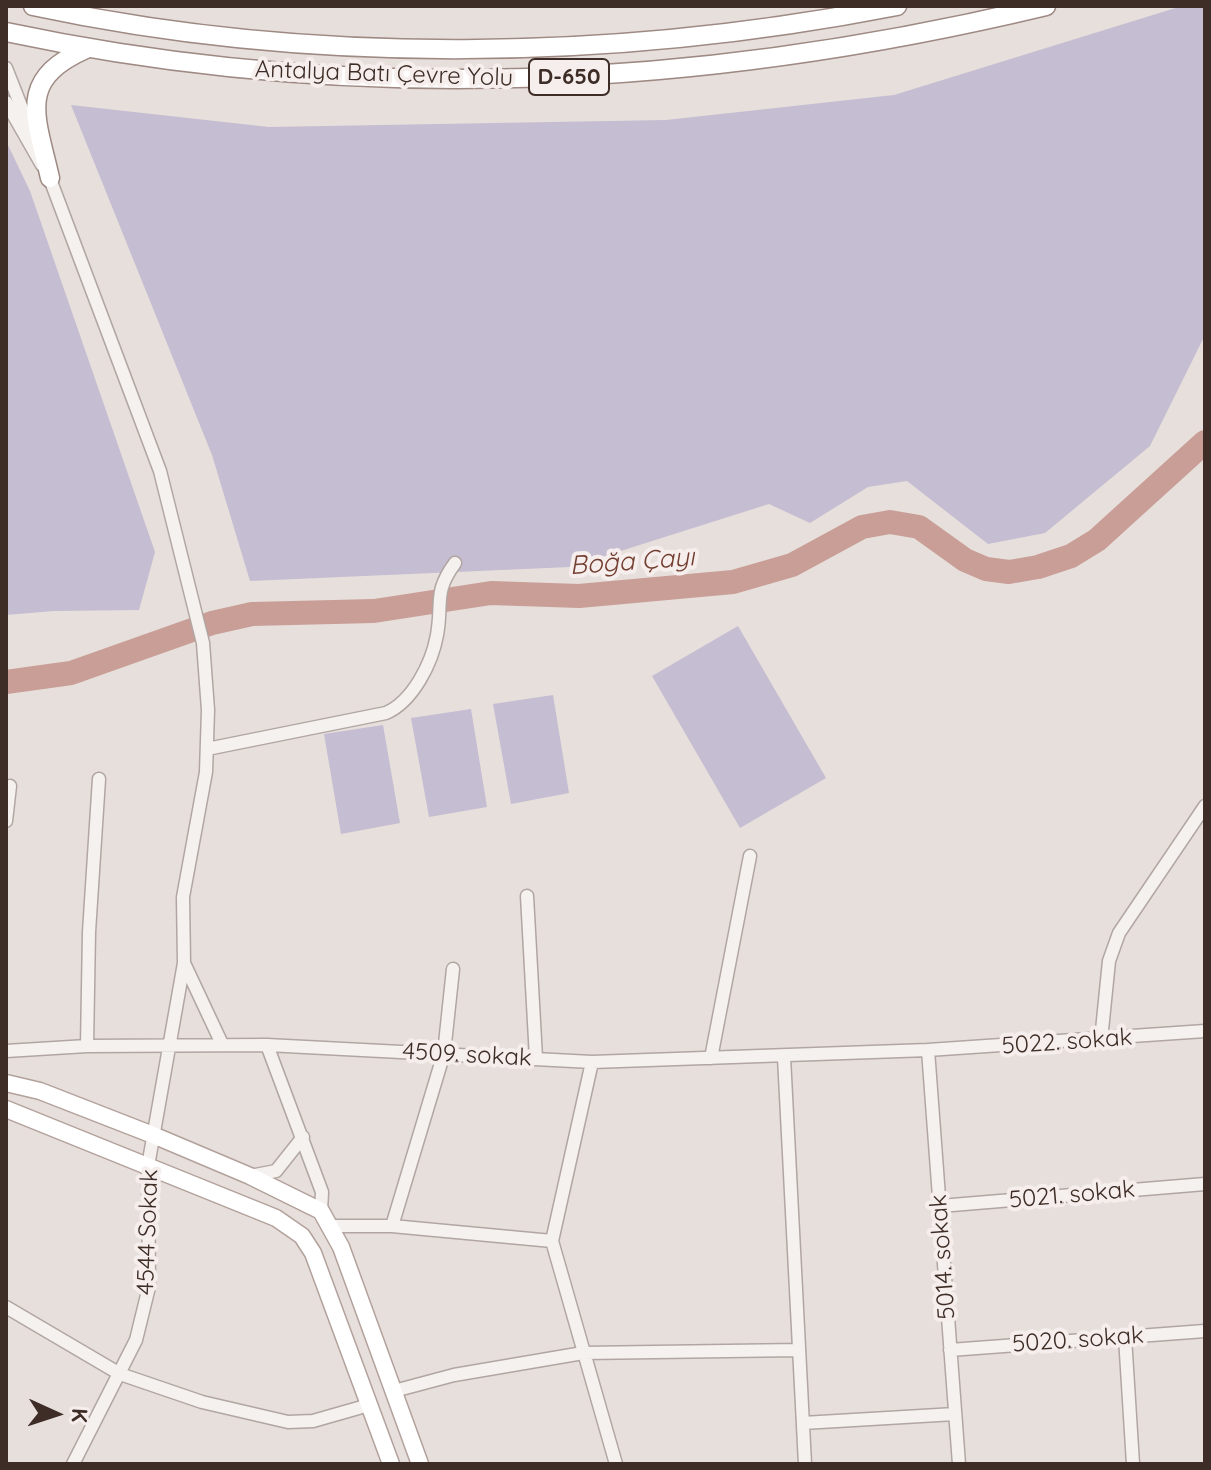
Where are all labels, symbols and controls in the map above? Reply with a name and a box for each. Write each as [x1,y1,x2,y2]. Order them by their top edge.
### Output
street label: Antalya Batı Çevre Yolu [254,55,514,93]
road number: D-650 [529,59,609,95]
water label: Boğa Çayı [569,542,695,582]
street label: 5022. sokak [1001,1023,1133,1061]
street label: 4509. sokak [402,1037,532,1073]
street label: 4544 Sokak [131,1169,165,1295]
street label: 5021. sokak [1008,1175,1136,1215]
street label: 5014. sokak [924,1193,962,1321]
street label: 5020. sokak [1011,1321,1145,1359]
north arrow [16,1374,96,1454]
text: K [66,1407,94,1423]

